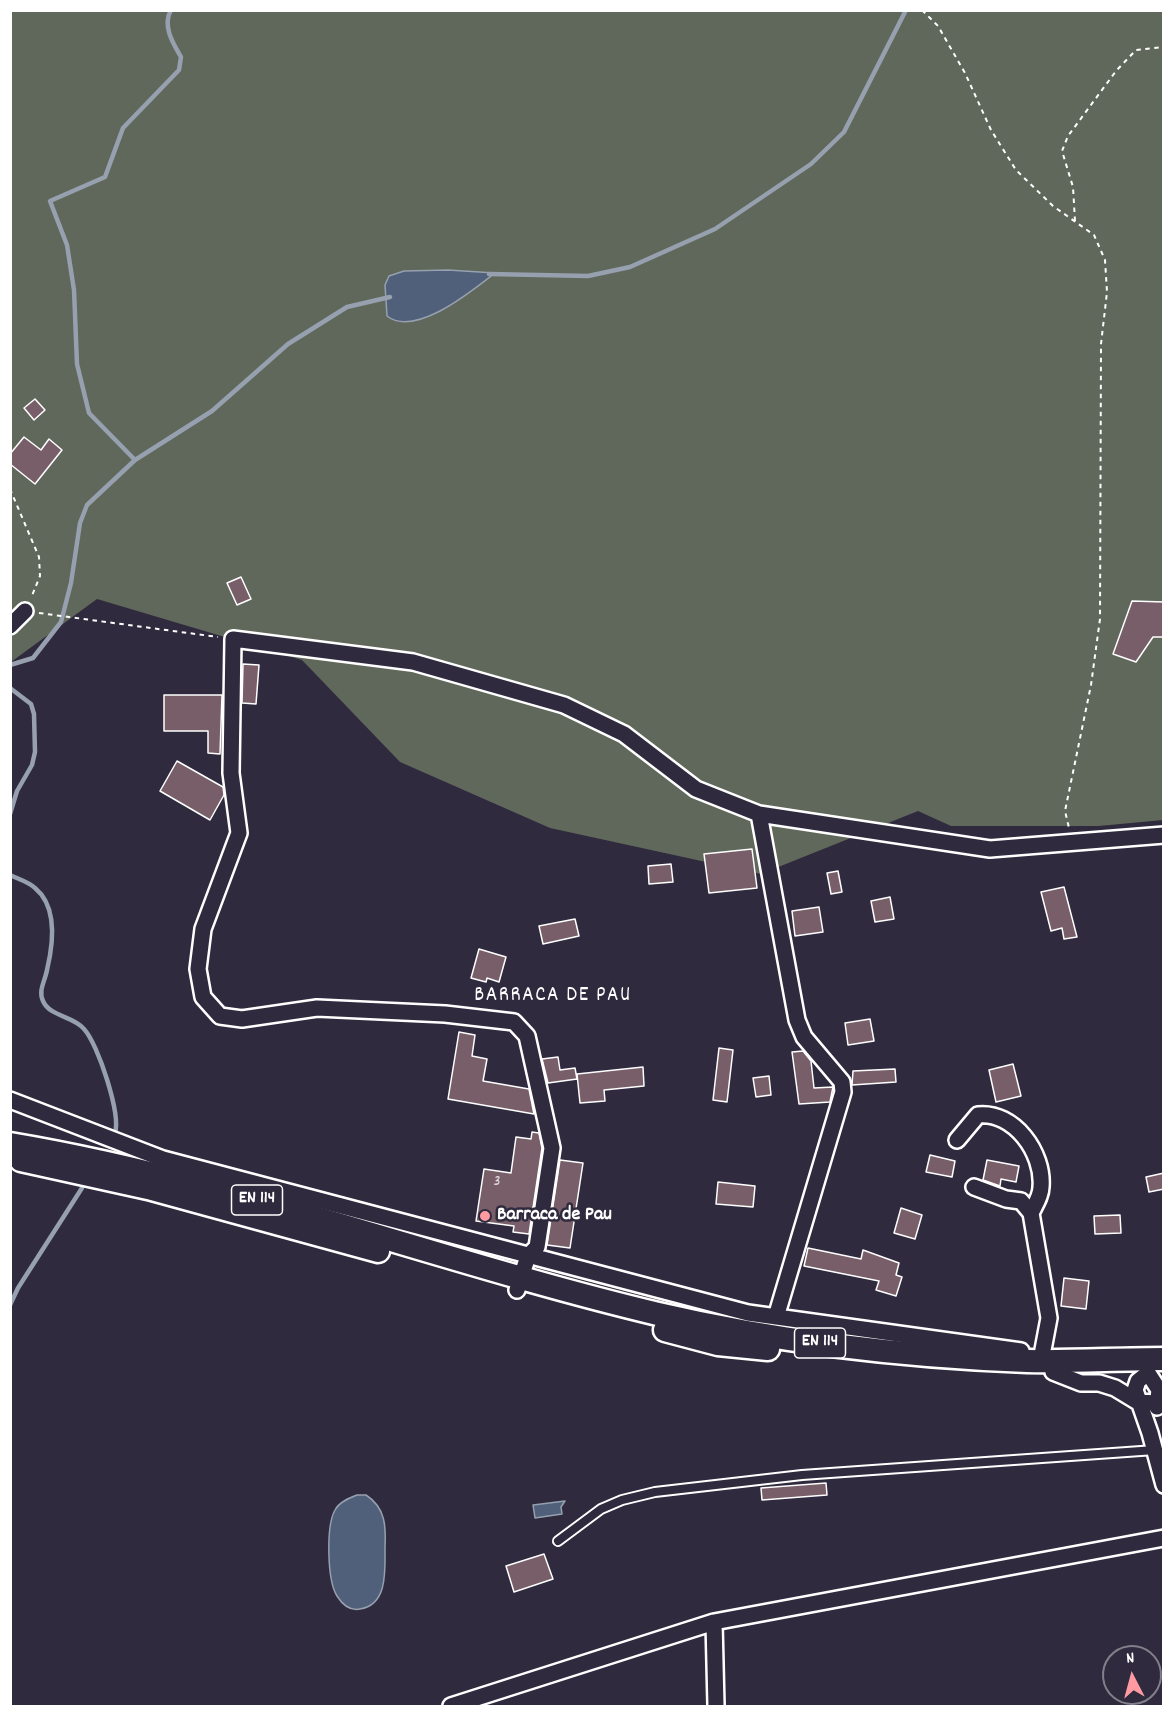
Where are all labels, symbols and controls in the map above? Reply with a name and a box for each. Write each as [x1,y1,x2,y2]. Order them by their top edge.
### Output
district label: BARRACA DE PAU [474,984,632,1010]
house number: 3 [493,1173,501,1193]
road number: EN 114 [232,1185,282,1215]
place label: Barraca de Pau [497,1204,612,1228]
marker: Barraca de Pau [478,1209,492,1223]
road number: EN 114 [794,1328,846,1358]
north arrow [1102,1645,1162,1705]
text: N [1125,1647,1135,1670]

